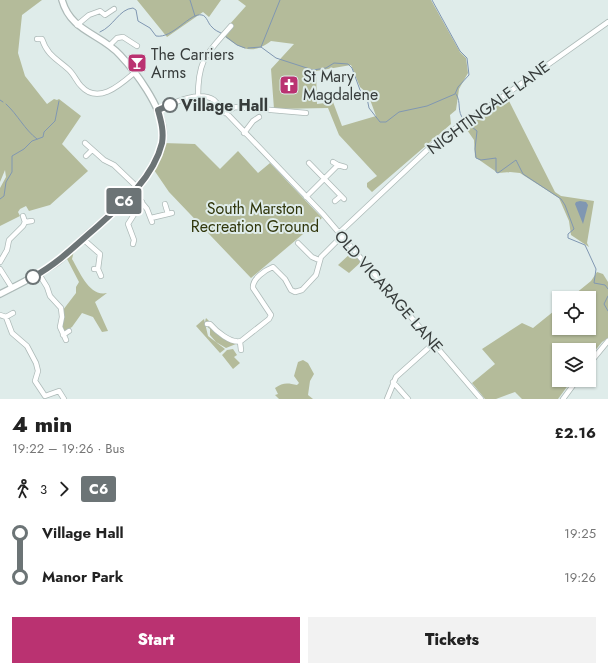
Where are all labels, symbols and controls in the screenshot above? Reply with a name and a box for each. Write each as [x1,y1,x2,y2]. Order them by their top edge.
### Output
place label: The Carriers Arms [151,43,234,84]
bar icon: The Carriers Arms [126,52,148,74]
street label: NIGHTINGALE LANE [422,55,554,160]
place label: St Mary Magdalene [303,65,378,106]
church icon: St Mary Magdalene [278,74,300,96]
place label: Village Hall [180,94,268,117]
marker: Village Hall [162,97,178,113]
line badge: C6 [106,188,142,214]
text: C6 [114,191,134,211]
park label: South Marston Recreation Ground [191,197,319,238]
street label: OLD VICARAGE LANE [329,225,448,358]
unlabelled marker [25,269,41,285]
map controls [552,291,596,387]
button: locate [552,291,596,335]
button: layers [552,343,596,387]
text: 4 min [12,408,72,440]
text: £2.16 [554,422,596,444]
text: 19:22 – 19:26 · Bus [12,439,125,458]
icon: walk [12,478,34,500]
icon: forward [53,478,75,500]
text: C6 [89,479,108,499]
text: 3 [40,480,47,499]
text: Village Hall [42,522,124,544]
text: 19:25 [564,524,596,543]
text: Manor Park [42,566,123,588]
text: 19:26 [564,568,596,587]
button: Start [12,617,300,663]
button: Tickets [308,617,596,663]

